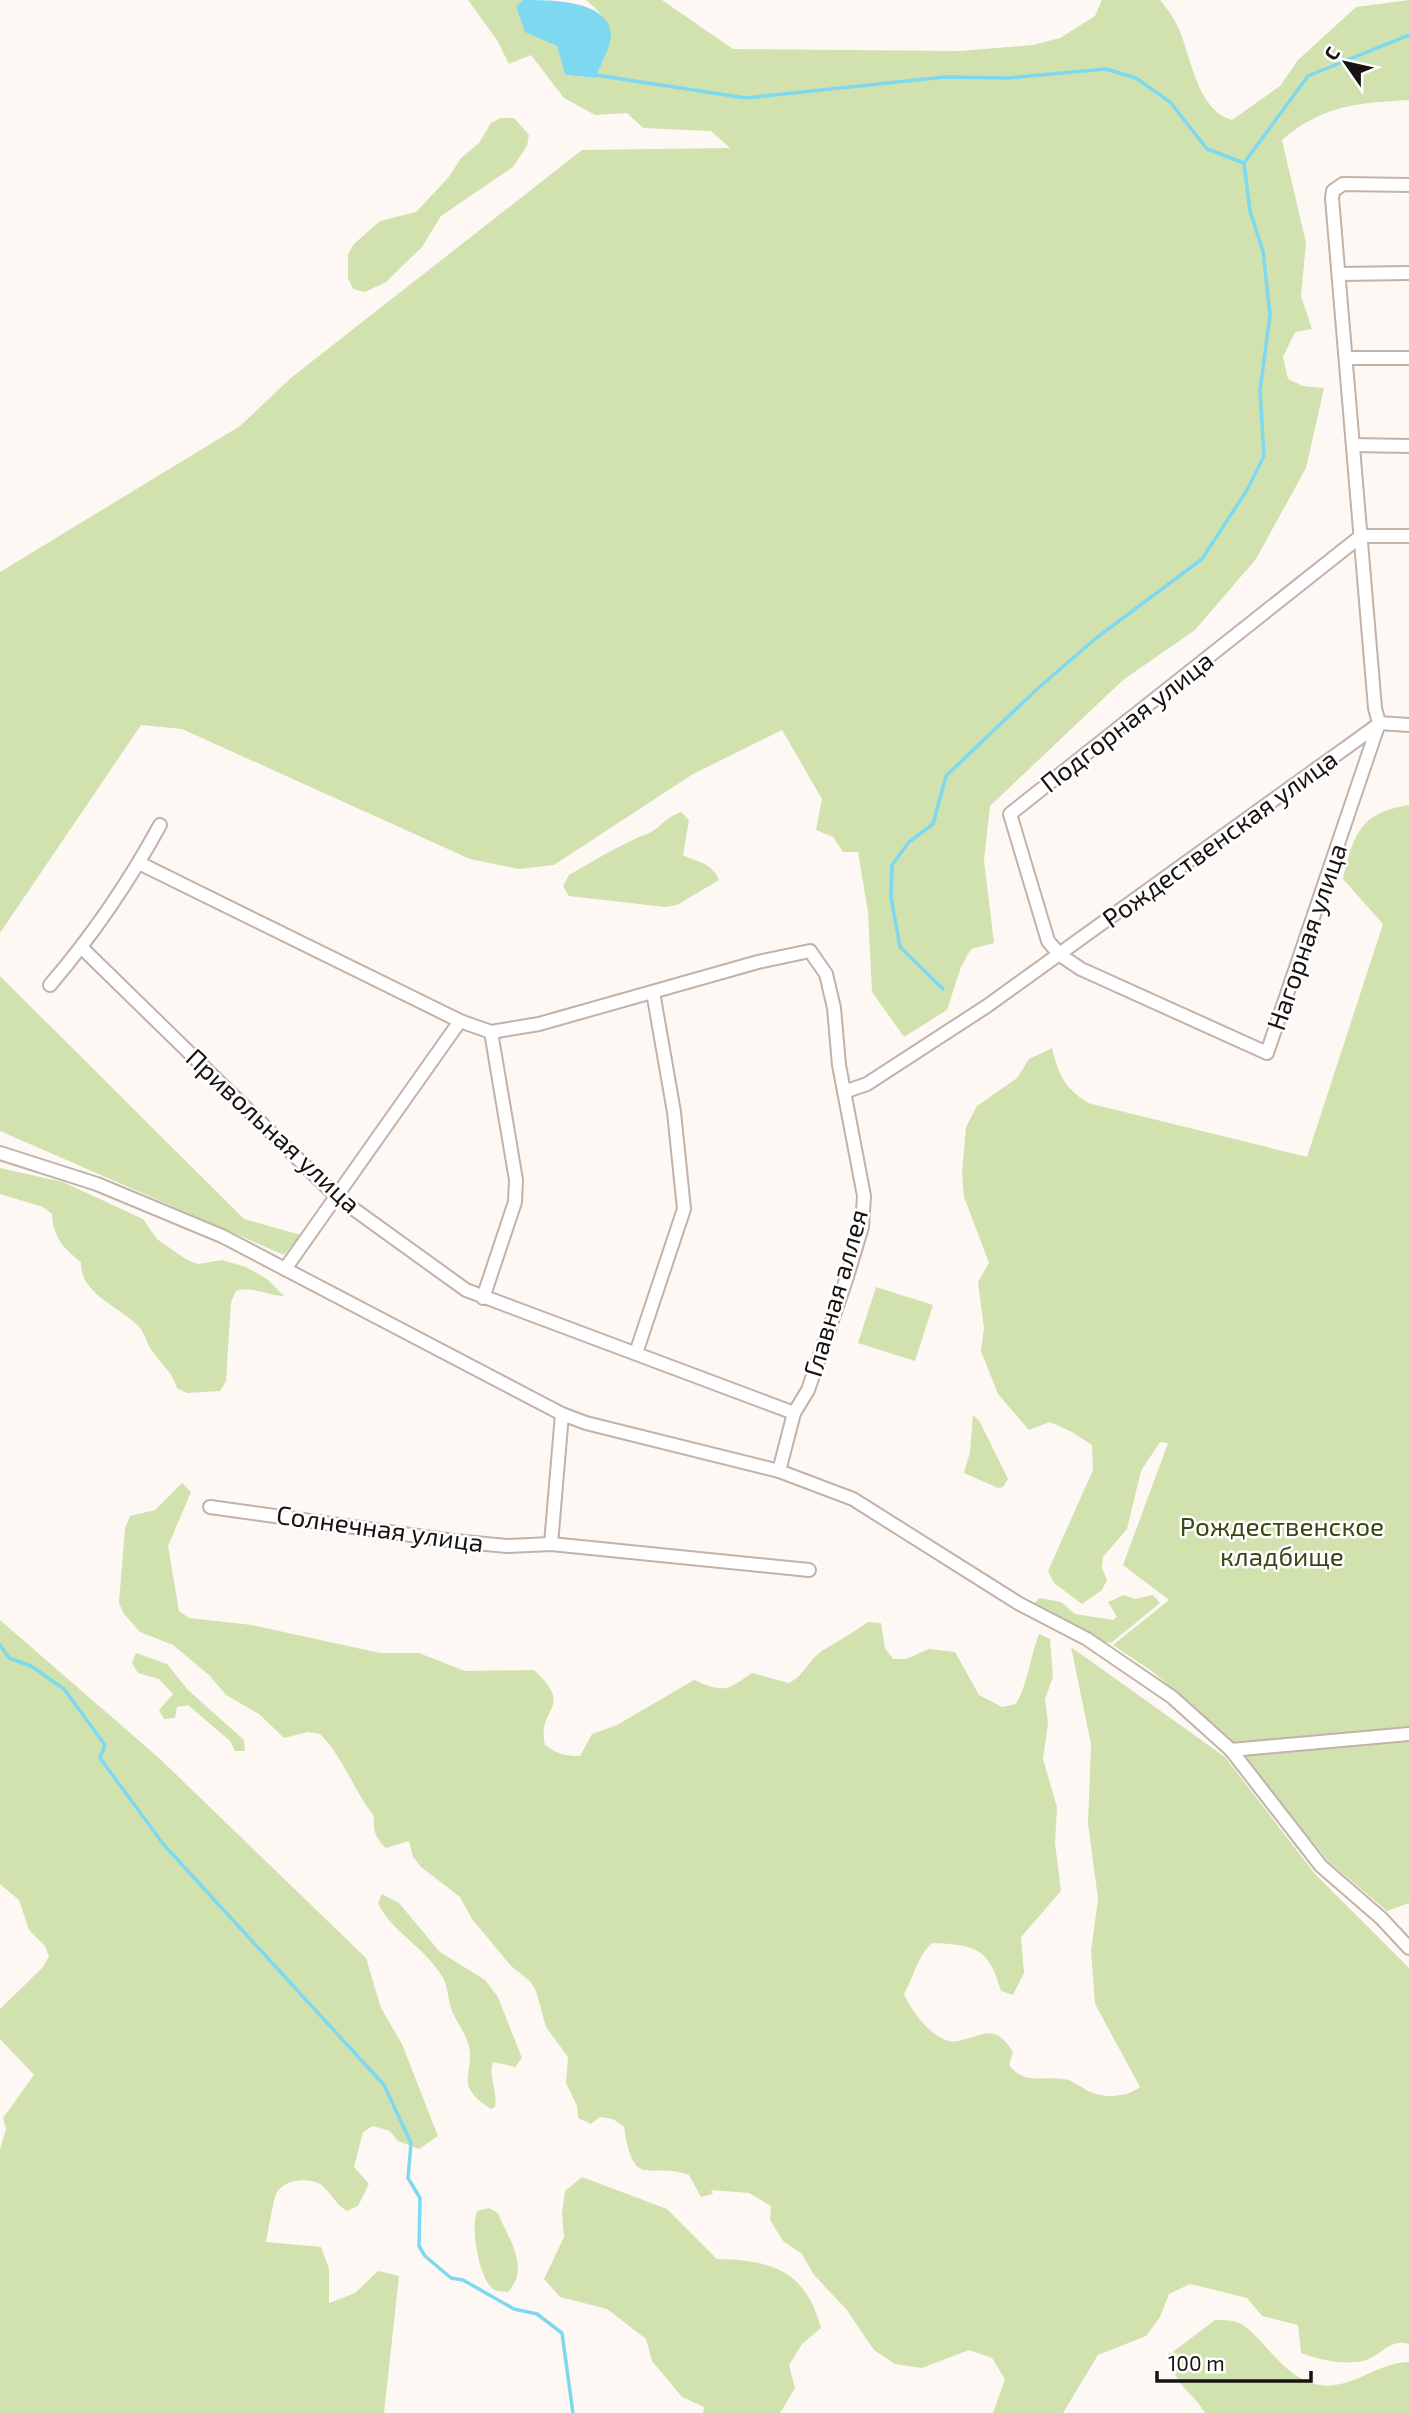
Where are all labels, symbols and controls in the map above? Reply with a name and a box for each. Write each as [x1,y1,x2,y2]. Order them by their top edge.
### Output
north arrow [1311,28,1381,98]
text: С [1319,42,1344,64]
street label: Подгорная улица [1033,644,1219,799]
street label: Рождественская улица [1096,742,1343,934]
street label: Нагорная улица [1259,839,1353,1034]
street label: Привольная улица [180,1041,368,1219]
street label: Главная аллея [796,1205,873,1380]
street label: Солнечная улица [274,1498,486,1558]
park label: Рождественское кладбище [1180,1510,1384,1571]
scale bar [1157,2340,1311,2384]
text: 100 m [1168,2350,1225,2375]

